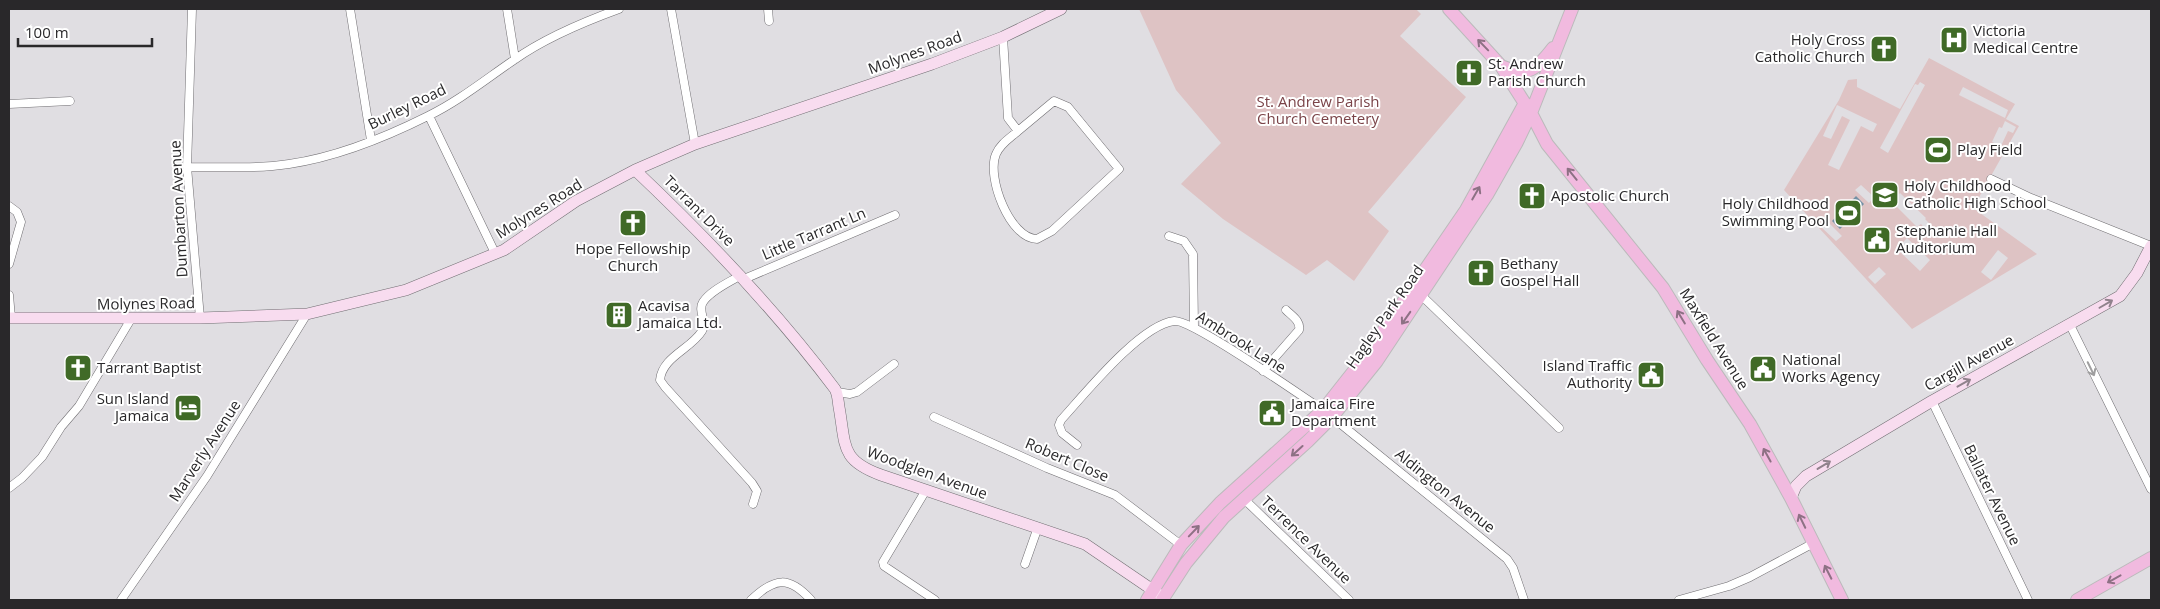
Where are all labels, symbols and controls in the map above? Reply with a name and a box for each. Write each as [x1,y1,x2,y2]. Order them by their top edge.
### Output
scale bar [18,15,151,47]
place label: Victoria Medical Centre [1973,20,2078,57]
text: 100 m [25,22,69,42]
hospital icon: Victoria Medical Centre [1939,25,1969,55]
street label: Molynes Road [865,26,964,78]
place label: Holy Cross Catholic Church [1755,29,1865,66]
church icon: Holy Cross Catholic Church [1869,34,1899,64]
one-way arrow [1477,38,1489,51]
place label: St. Andrew Parish Church [1488,53,1586,90]
church icon: St. Andrew Parish Church [1454,58,1484,88]
street label: Burley Road [364,79,449,134]
park label: St. Andrew Parish Church Cemetery [1257,91,1379,128]
sports icon: Play Field [1923,135,1953,165]
place label: Play Field [1957,139,2022,159]
street label: Dumbarton Avenue [164,140,192,278]
one-way arrow [1567,168,1578,181]
street label: Tarrant Drive [660,171,739,250]
street label: Molynes Road [491,174,585,243]
place label: Holy Childhood Catholic High School [1904,175,2047,212]
school or university icon: Holy Childhood Catholic High School [1870,180,1900,210]
church icon: Apostolic Church [1517,181,1547,211]
place label: Apostolic Church [1551,185,1669,205]
one-way arrow [1471,187,1481,201]
place label: Holy Childhood Swimming Pool [1722,193,1829,230]
sports icon: Holy Childhood Swimming Pool [1833,198,1863,228]
street label: Little Tarrant Ln [759,202,869,264]
church icon: Hope Fellowship Church [618,208,648,238]
place label: Stephanie Hall Auditorium [1896,220,1997,257]
public building icon: Stephanie Hall Auditorium [1862,225,1892,255]
place label: Hope Fellowship Church [575,238,691,275]
place label: Bethany Gospel Hall [1500,253,1579,290]
church icon: Bethany Gospel Hall [1466,258,1496,288]
street label: Hagley Park Road [1341,261,1427,372]
street label: Maxfield Avenue [1676,284,1754,393]
street label: Molynes Road [97,292,195,314]
place label: Acavisa Jamaica Ltd. [636,295,722,332]
one-way arrow [2099,298,2113,308]
building icon: Acavisa Jamaica Ltd. [604,300,634,330]
street label: Ambrook Lane [1193,306,1290,377]
one-way arrow [1401,311,1411,325]
one-way arrow [1675,311,1685,325]
street label: Cargill Avenue [1920,329,2017,395]
place label: National Works Agency [1782,349,1880,386]
church icon: Tarrant Baptist [63,353,93,383]
public building icon: National Works Agency [1748,354,1778,384]
place label: Island Traffic Authority [1542,355,1632,392]
place label: Tarrant Baptist [97,357,201,377]
public building icon: Island Traffic Authority [1636,360,1666,390]
one-way arrow [2087,361,2097,376]
one-way arrow [1957,378,1972,388]
place label: Sun Island Jamaica [97,388,169,425]
hotel icon: Sun Island Jamaica [173,393,203,423]
place label: Jamaica Fire Department [1289,393,1376,430]
street label: Marverly Avenue [164,396,245,505]
public building icon: Jamaica Fire Department [1257,398,1287,428]
street label: Robert Close [1022,432,1112,486]
street label: Woodglen Avenue [864,441,990,503]
street label: Ballater Avenue [1960,441,2026,548]
street label: Aldington Avenue [1391,444,1500,537]
one-way arrow [1291,445,1304,457]
one-way arrow [1762,448,1772,463]
one-way arrow [1817,459,1831,469]
street label: Terrence Avenue [1257,491,1356,588]
one-way arrow [1797,513,1807,528]
one-way arrow [1188,525,1200,538]
one-way arrow [1823,564,1833,579]
one-way arrow [2108,575,2122,585]

